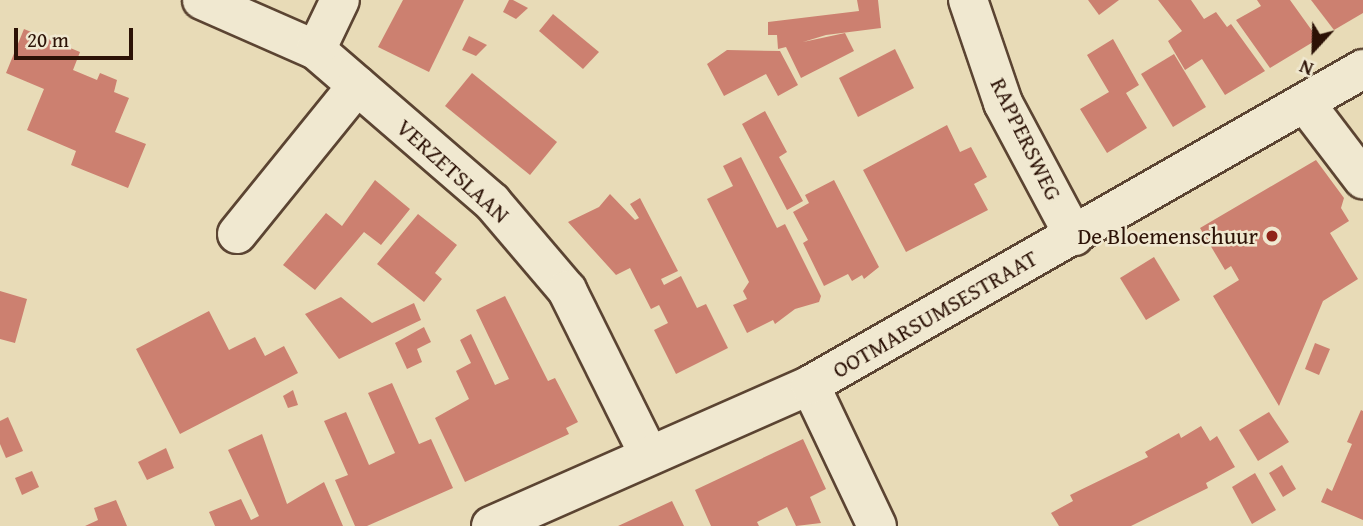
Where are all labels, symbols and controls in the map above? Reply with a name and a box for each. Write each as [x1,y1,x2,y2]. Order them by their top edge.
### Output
scale bar [18,14,136,58]
north arrow [1279,14,1349,84]
text: 20 m [27,24,69,55]
text: N [1295,53,1317,84]
street label: RAPPERSWEG [984,73,1068,205]
street label: VERZETSLAAN [391,113,515,229]
place label: De Bloemenschuur [1077,222,1258,250]
marker: De Bloemenschuur [1264,228,1280,244]
street label: OOTMARSUMSESTRAAT [828,244,1042,384]

